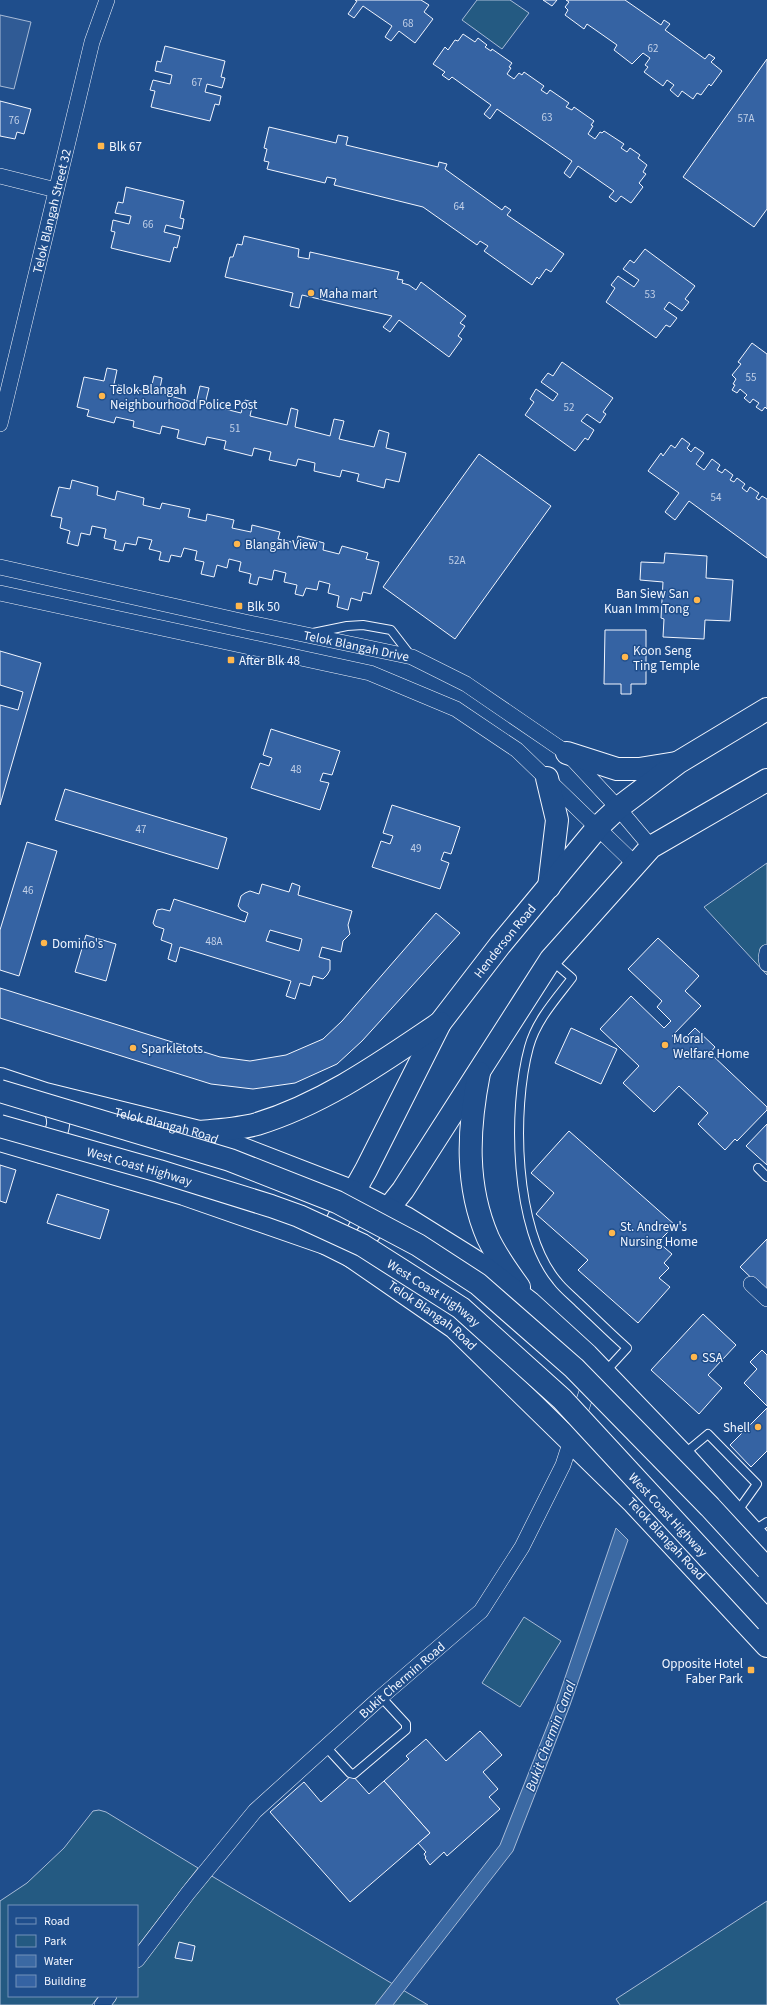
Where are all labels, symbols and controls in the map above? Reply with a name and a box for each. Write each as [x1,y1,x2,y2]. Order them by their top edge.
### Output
house number: 68 [403,16,414,31]
house number: 62 [648,41,658,56]
house number: 67 [192,75,202,90]
house number: 63 [542,110,552,125]
house number: 57A [738,111,754,126]
house number: 76 [9,113,20,128]
place label: Blk 67 [109,138,142,156]
marker: Blk 67 [96,141,106,151]
street label: Telok Blangah Street 32 [29,147,76,275]
house number: 64 [454,199,465,214]
house number: 66 [143,217,154,232]
place label: Maha mart [319,285,378,303]
house number: 53 [645,287,655,302]
marker: Maha mart [306,288,316,298]
house number: 55 [746,370,756,385]
place label: Telok Blangah Neighbourhood Police Post [110,381,258,414]
marker: Telok Blangah Neighbourhood Police Post [97,391,107,401]
house number: 52 [564,400,574,415]
house number: 51 [230,421,240,436]
house number: 54 [711,490,722,505]
place label: Blangah View [245,536,319,554]
marker: Blangah View [232,539,242,549]
house number: 52A [449,553,465,568]
place label: Ban Siew San Kuan Imm Tong [604,585,689,618]
marker: Ban Siew San Kuan Imm Tong [692,595,702,605]
place label: Blk 50 [247,598,280,616]
marker: Blk 50 [234,601,244,611]
street label: Telok Blangah Drive [302,627,411,666]
place label: Koon Seng Ting Temple [633,642,700,675]
place label: After Blk 48 [239,652,300,670]
marker: Koon Seng Ting Temple [620,652,630,662]
marker: After Blk 48 [226,655,236,665]
house number: 48 [291,762,302,777]
house number: 47 [136,822,146,837]
house number: 49 [411,841,421,856]
house number: 46 [23,883,34,898]
street label: Henderson Road [470,900,541,982]
house number: 48A [206,934,222,949]
place label: Domino's [52,935,104,953]
marker: Domino's [39,938,49,948]
place label: Moral Welfare Home [673,1030,749,1063]
place label: Sparkletots [141,1040,203,1058]
marker: Moral Welfare Home [660,1040,670,1050]
marker: Sparkletots [128,1043,138,1053]
street label: Telok Blangah Road [112,1103,221,1149]
street label: West Coast Highway [84,1143,194,1191]
place label: St. Andrew's Nursing Home [620,1218,698,1251]
marker: St. Andrew's Nursing Home [607,1228,617,1238]
street label: West Coast Highway [383,1255,484,1331]
street label: Telok Blangah Road [384,1276,481,1355]
place label: SSA [702,1349,724,1367]
marker: SSA [689,1352,699,1362]
place label: Shell [723,1419,750,1437]
marker: Shell [753,1422,763,1432]
street label: West Coast Highway [624,1469,711,1561]
street label: Telok Blangah Road [623,1493,709,1584]
street label: Bukit Chermin Road [355,1638,449,1723]
place label: Opposite Hotel Faber Park [662,1655,744,1688]
marker: Opposite Hotel Faber Park [746,1665,756,1675]
water label: Bukit Chermin Canal [521,1678,581,1795]
legend [8,1905,138,1997]
text: Road [44,1913,70,1930]
text: Park [44,1933,66,1950]
text: Water [44,1953,74,1970]
text: Building [44,1973,86,1990]

